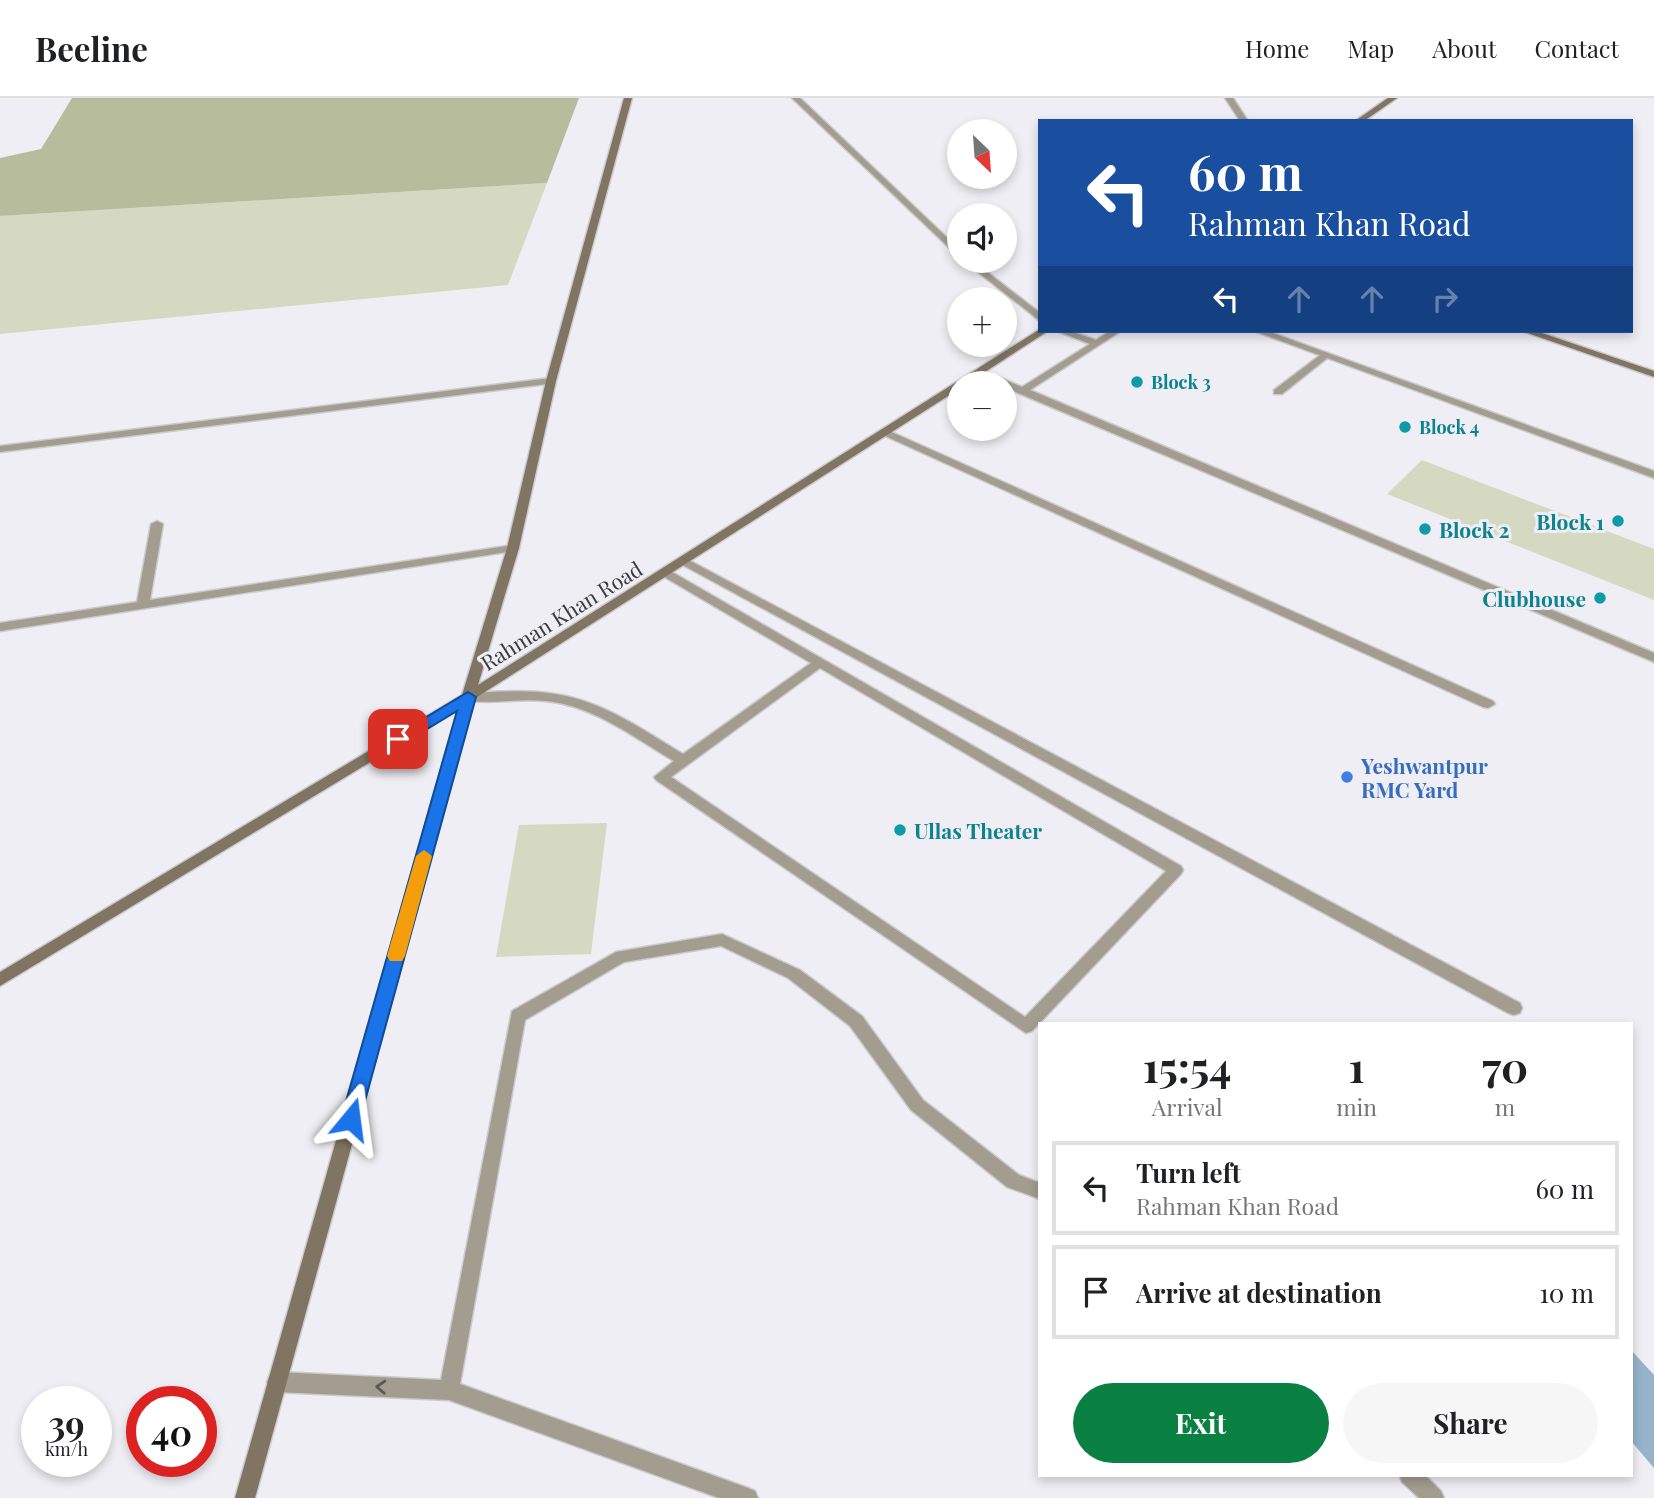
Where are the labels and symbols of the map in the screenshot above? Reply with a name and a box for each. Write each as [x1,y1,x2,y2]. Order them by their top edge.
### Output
north arrow [947,119,1017,189]
place label: Block 3 [1151,370,1211,394]
marker: Block 3 [1129,374,1145,390]
place label: Block 4 [1419,415,1479,439]
marker: Block 4 [1397,419,1413,435]
place label: Block 1 [1536,507,1604,535]
marker: Block 1 [1610,513,1626,529]
place label: Block 2 [1439,515,1509,543]
marker: Block 2 [1417,521,1433,537]
street label: Rahman Khan Road [475,554,647,676]
place label: Clubhouse [1482,584,1586,612]
marker: Clubhouse [1592,590,1608,606]
pin [368,709,428,769]
place label: Yeshwantpur RMC Yard [1360,751,1488,803]
marker: Yeshwantpur RMC Yard [1339,769,1355,785]
place label: Ullas Theater [914,816,1042,844]
marker: Ullas Theater [892,822,908,838]
position arrow [314,1082,388,1156]
one-way arrow [375,1379,386,1394]
speed limit sign: 40 [126,1386,217,1477]

